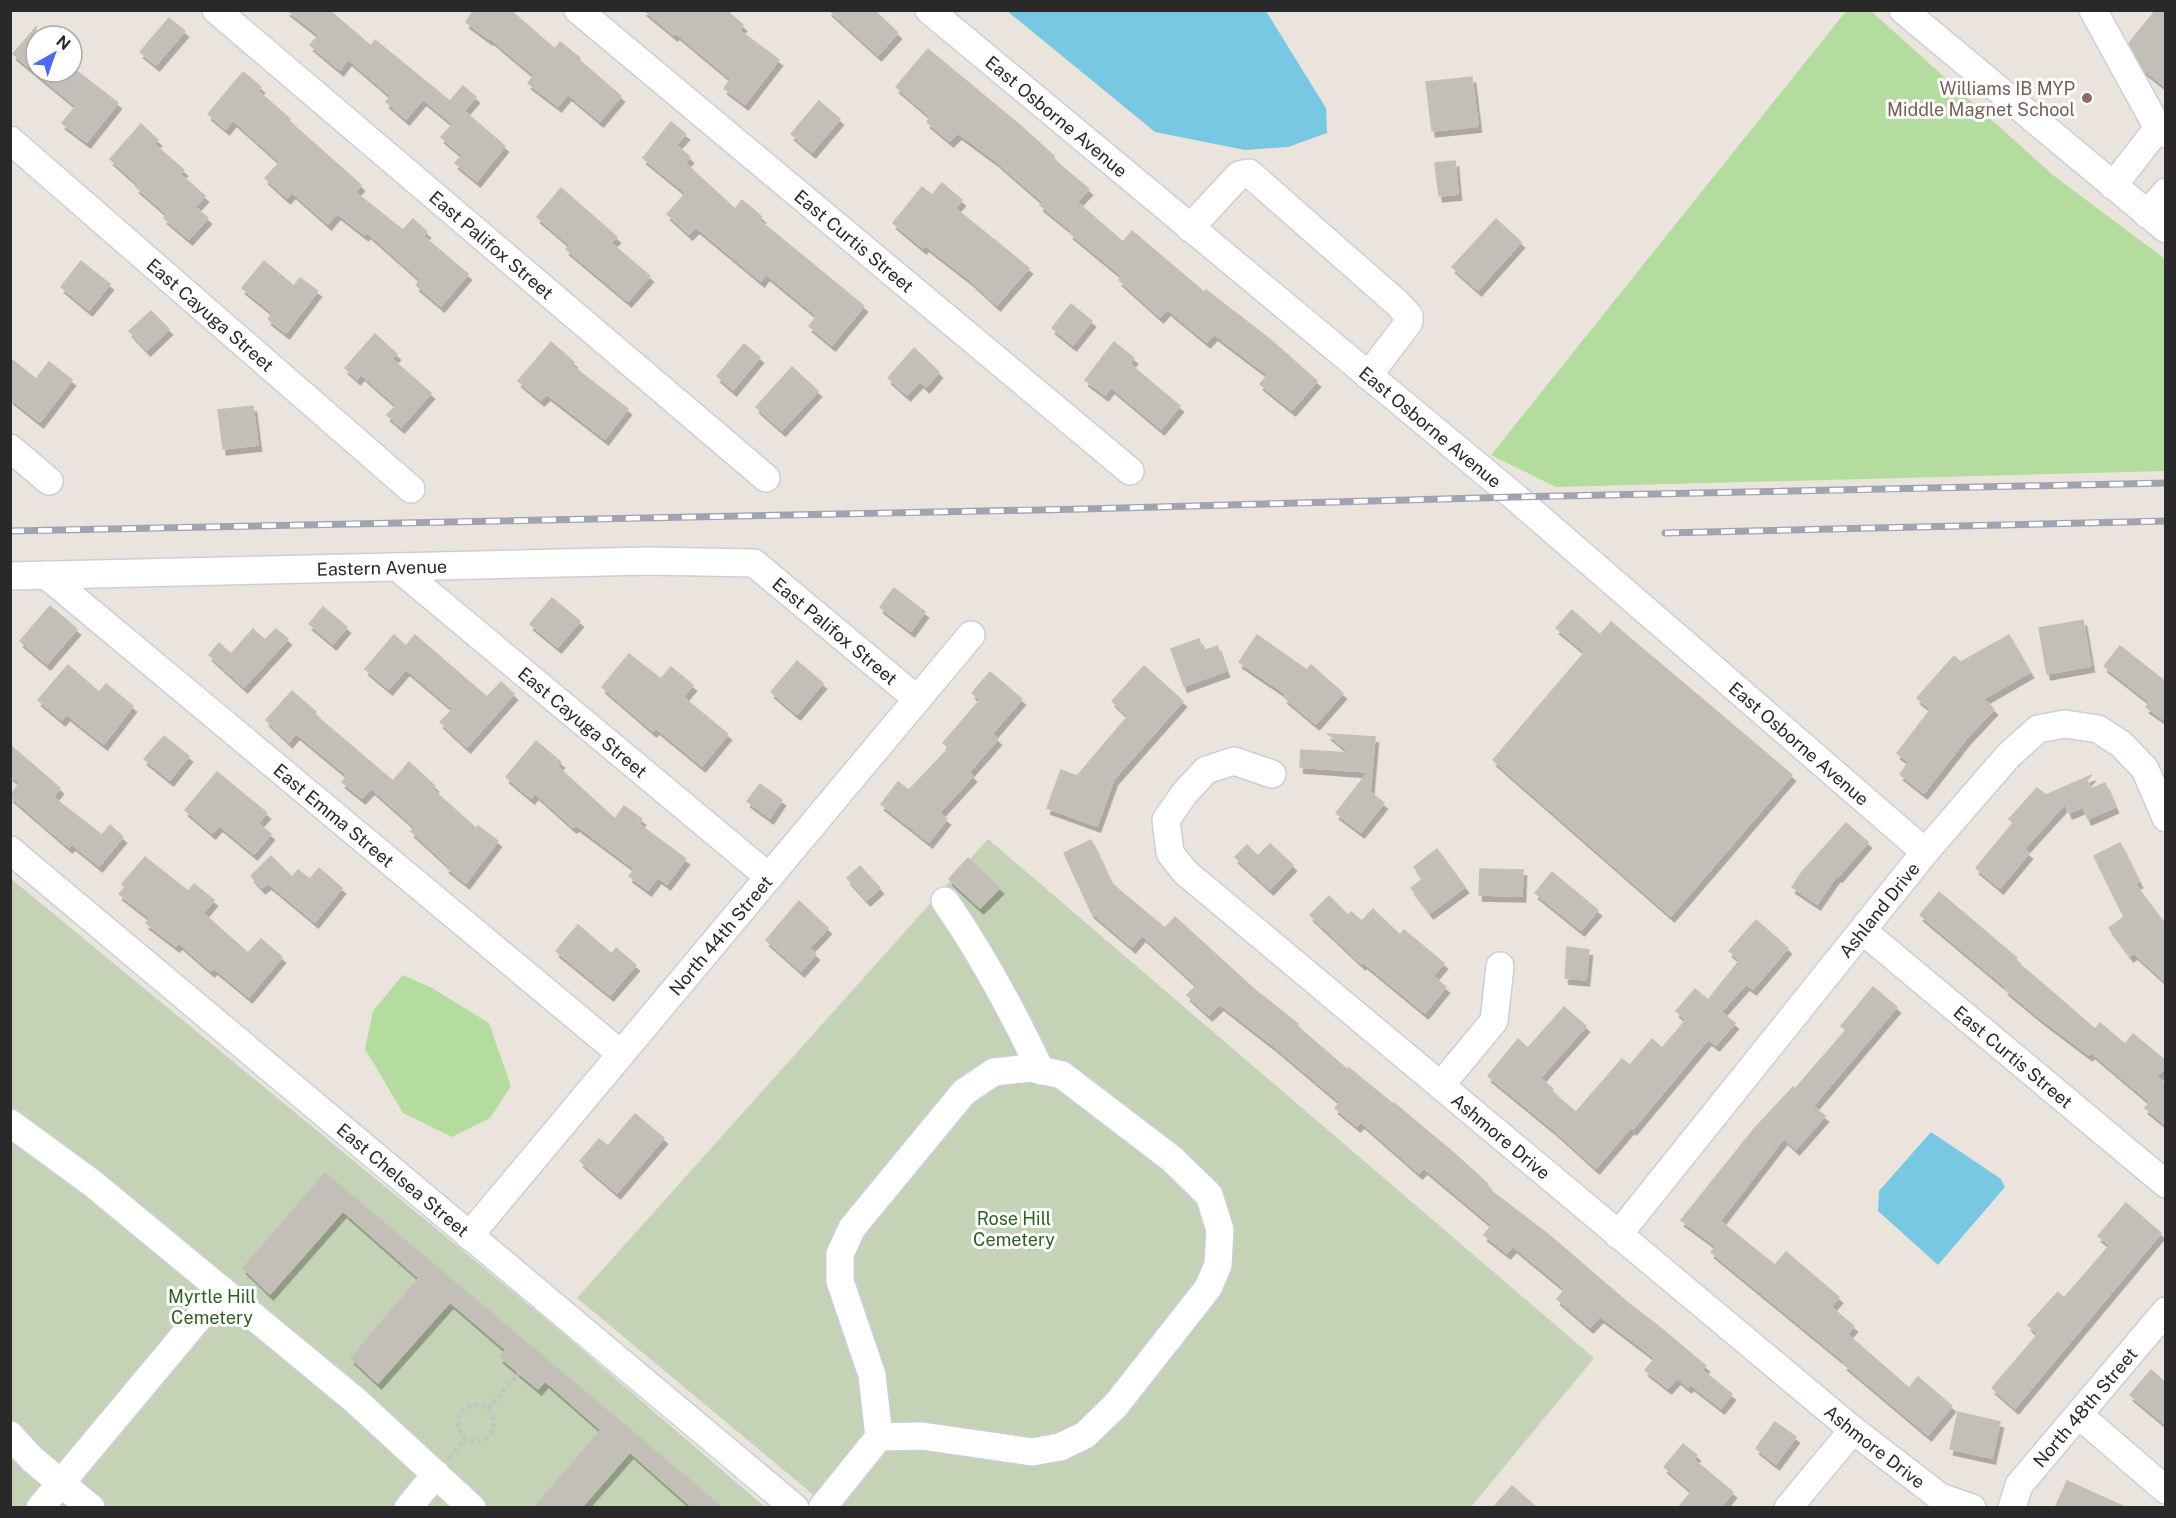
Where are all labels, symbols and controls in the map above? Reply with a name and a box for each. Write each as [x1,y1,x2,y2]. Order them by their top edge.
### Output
north arrow [24,24,84,84]
text: N [52,32,74,54]
street label: East Osborne Avenue [981,51,1132,181]
place label: Williams IB MYP Middle Magnet School [1887,78,2075,120]
marker: Williams IB MYP Middle Magnet School [2080,91,2094,105]
street label: East Curtis Street [791,185,918,296]
street label: East Palifox Street [425,186,558,303]
street label: East Cayuga Street [143,254,278,375]
street label: East Osborne Avenue [1355,362,1506,492]
street label: Eastern Avenue [316,555,447,579]
street label: East Palifox Street [769,573,902,689]
street label: East Cayuga Street [514,662,652,782]
street label: East Osborne Avenue [1725,677,1874,809]
street label: East Emma Street [270,759,399,871]
street label: Ashland Drive [1834,858,1923,961]
street label: North 44th Street [664,871,776,999]
street label: East Curtis Street [1950,1001,2077,1112]
street label: Ashmore Drive [1447,1089,1555,1183]
street label: East Chelsea Street [333,1118,473,1241]
park label: Rose Hill Cemetery [973,1208,1055,1250]
park label: Myrtle Hill Cemetery [168,1286,256,1328]
street label: North 48th Street [2029,1343,2141,1471]
street label: Ashmore Drive [1820,1400,1930,1492]

